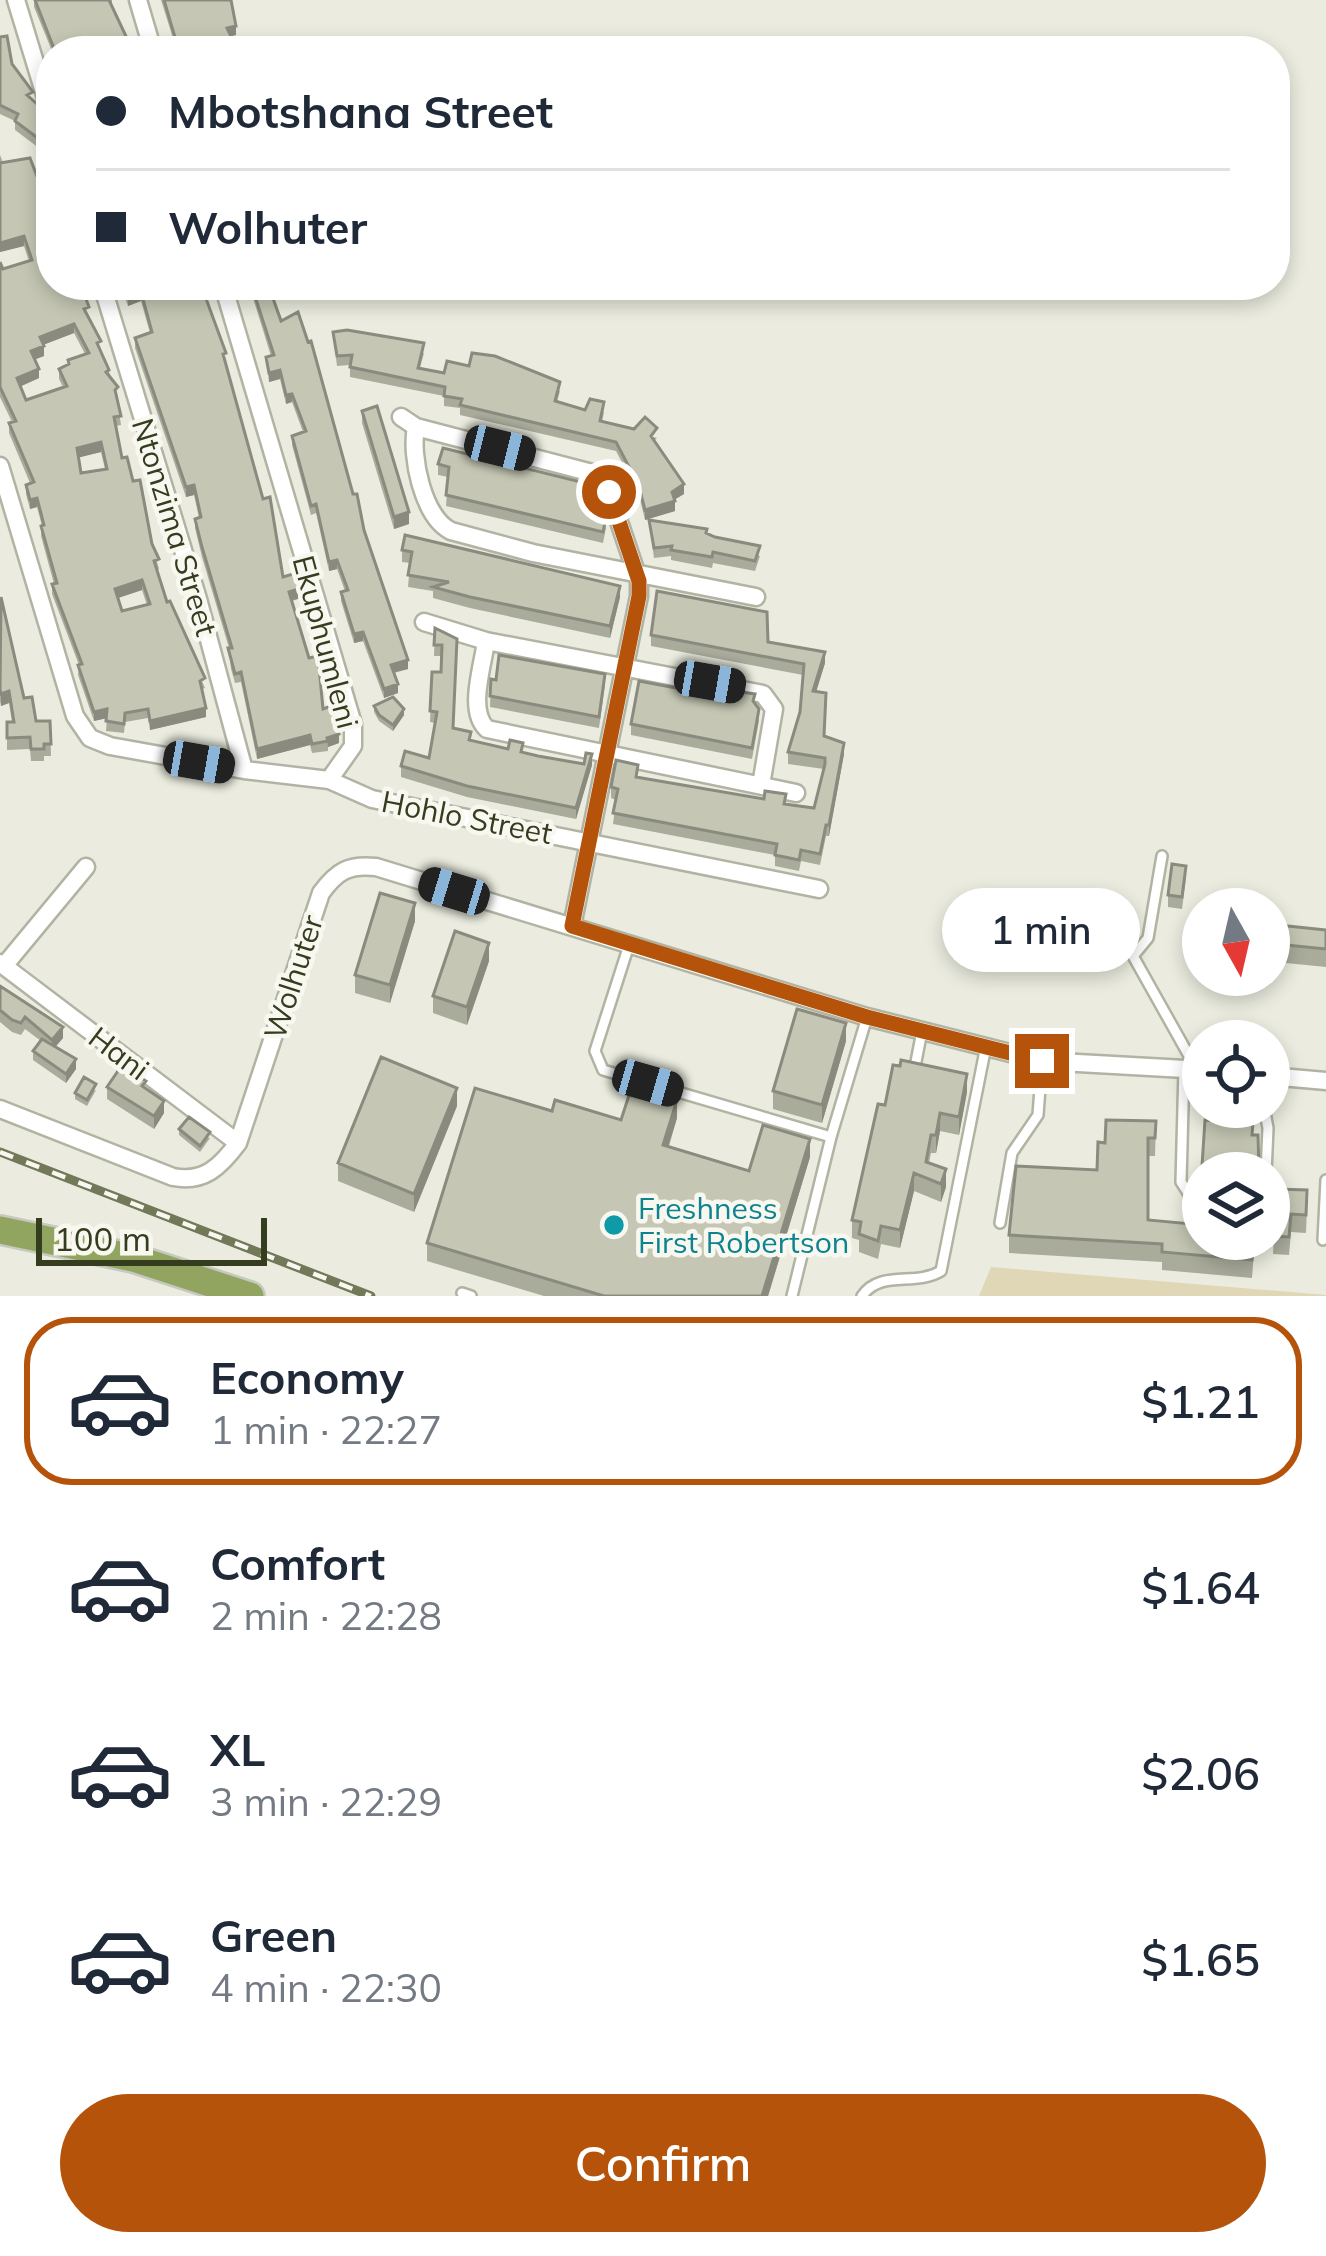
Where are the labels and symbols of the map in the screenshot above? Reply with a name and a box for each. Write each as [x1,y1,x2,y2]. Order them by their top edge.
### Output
street label: Ntonzima Street [124,414,226,640]
car [461,422,539,474]
route start [582,465,636,519]
street label: Ekuphumleni [285,551,367,733]
car [671,658,749,706]
car [160,738,238,786]
street label: Hohlo Street [379,782,555,852]
car [414,863,494,919]
callout: 1 min [943,887,1141,971]
north arrow [1182,888,1290,996]
street label: Wolhuter [255,910,331,1044]
street label: Hani [81,1018,157,1088]
route end [1015,1034,1069,1088]
car [608,1056,688,1110]
place label: Freshness First Robertson [638,1189,849,1261]
scale bar [36,1212,267,1265]
marker: Freshness First Robertson [601,1212,627,1238]

